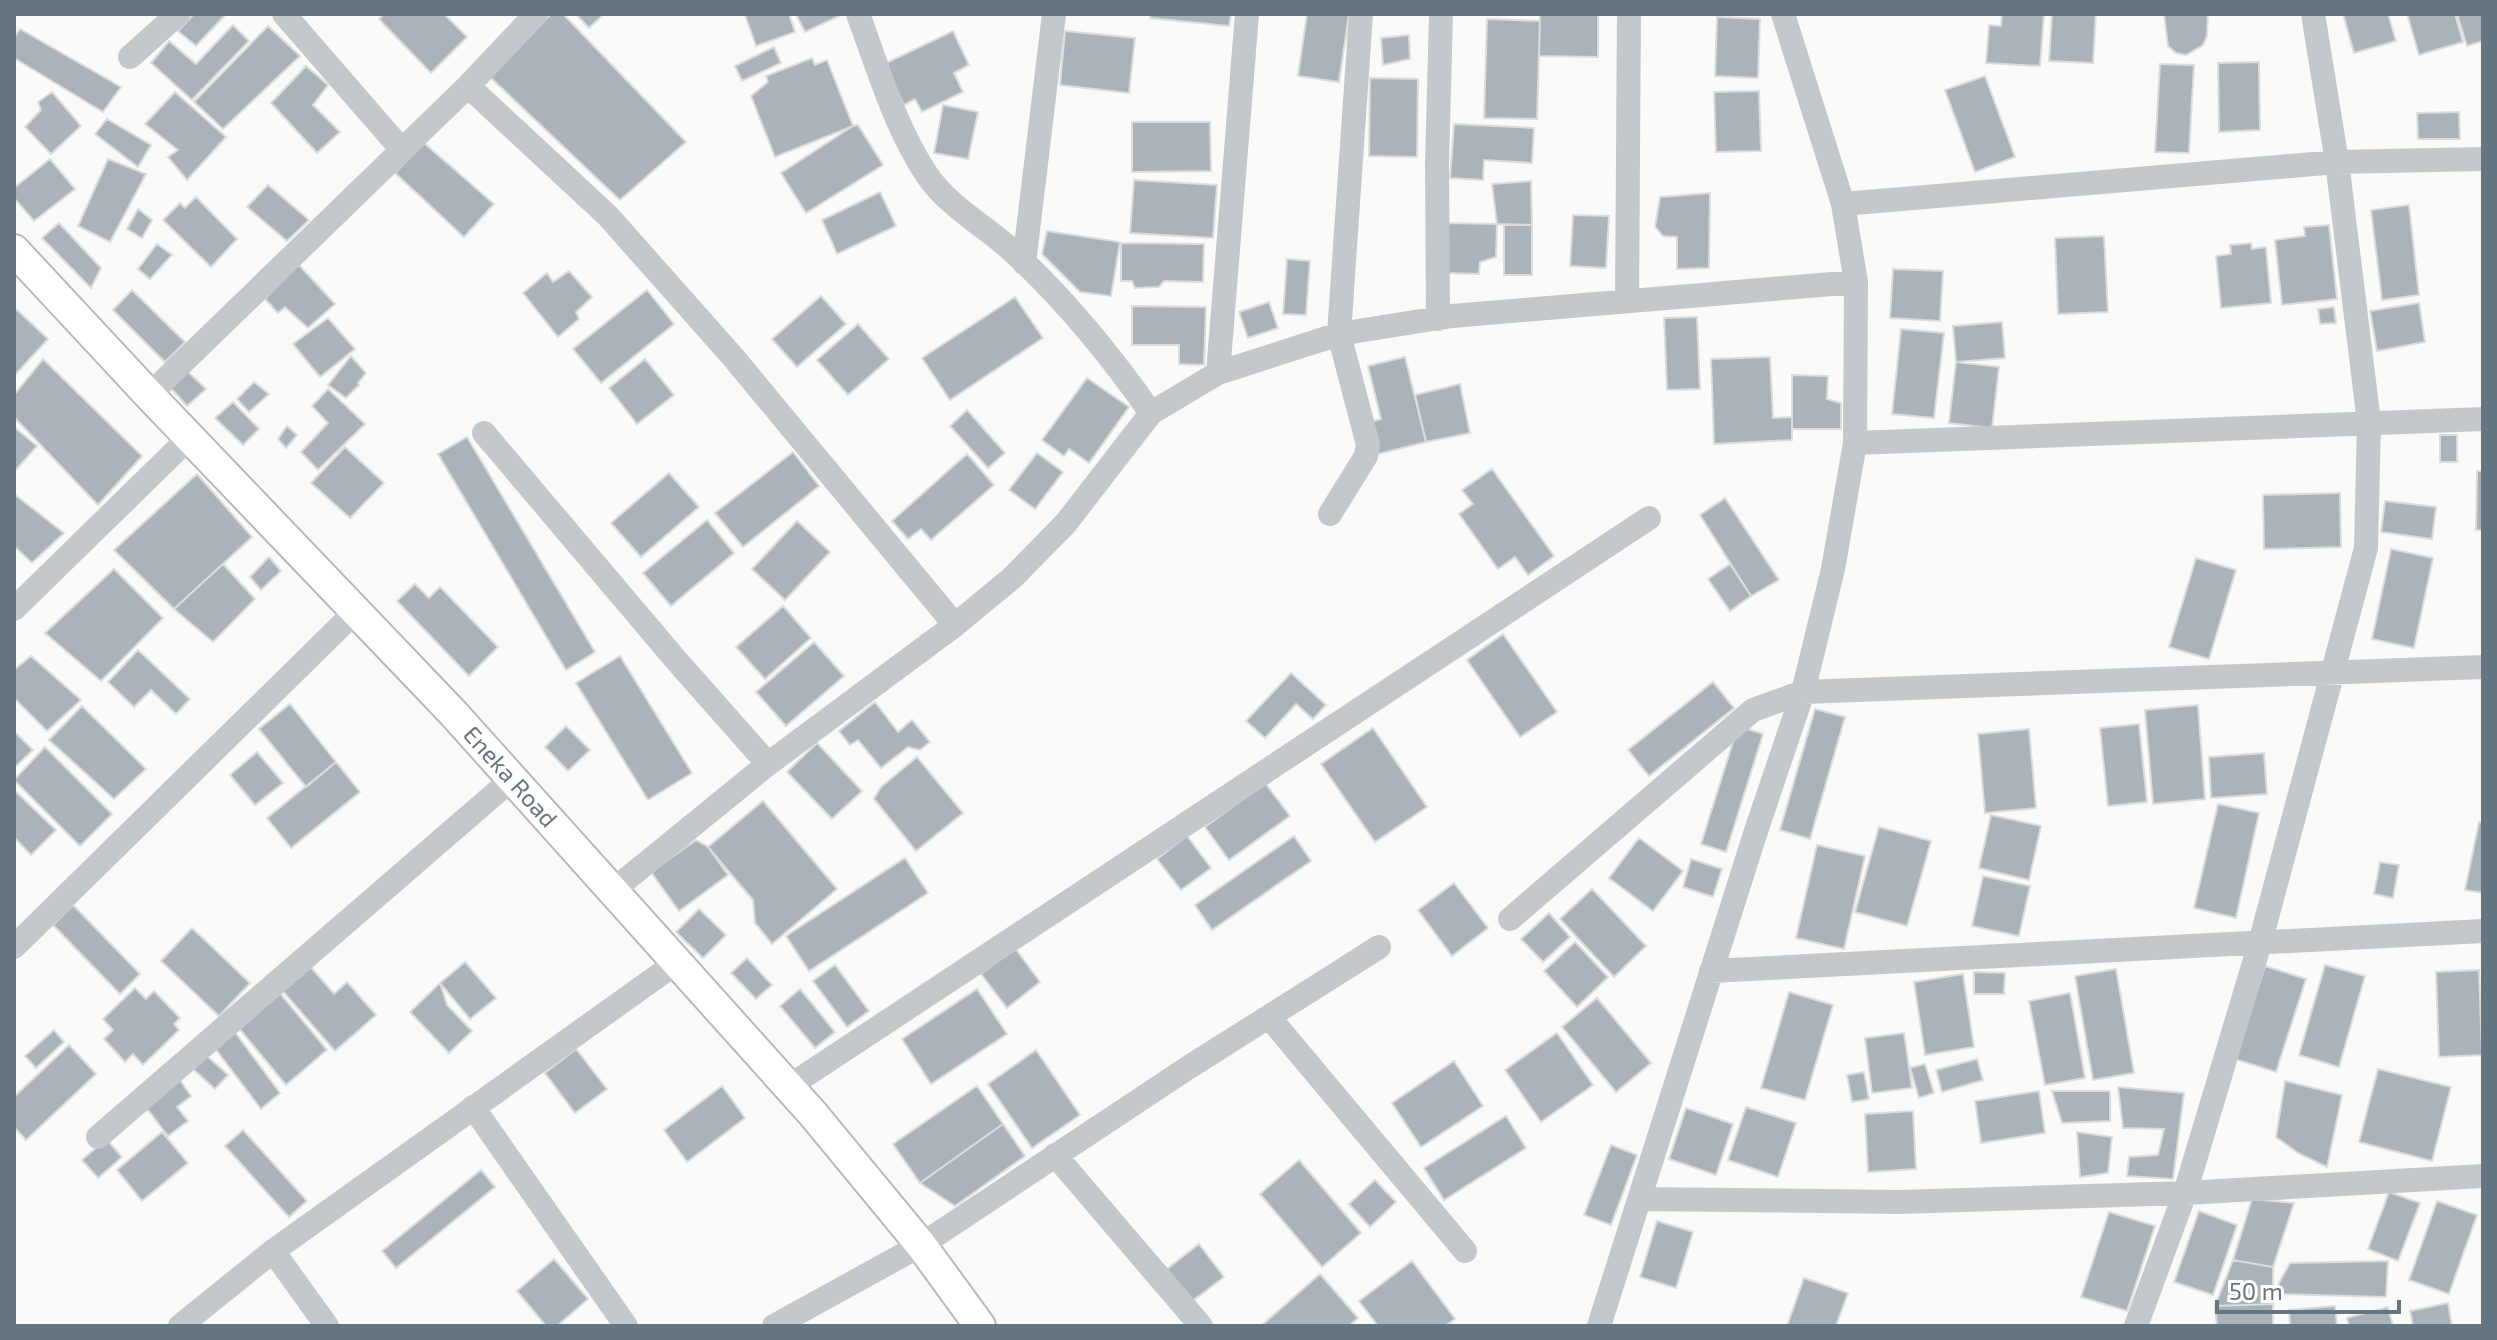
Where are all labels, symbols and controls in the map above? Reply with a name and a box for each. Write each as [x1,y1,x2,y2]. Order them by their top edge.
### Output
street label: Eneka Road [458,719,564,833]
scale bar [2217,1264,2399,1314]
text: 50 m [2229,1276,2283,1305]

